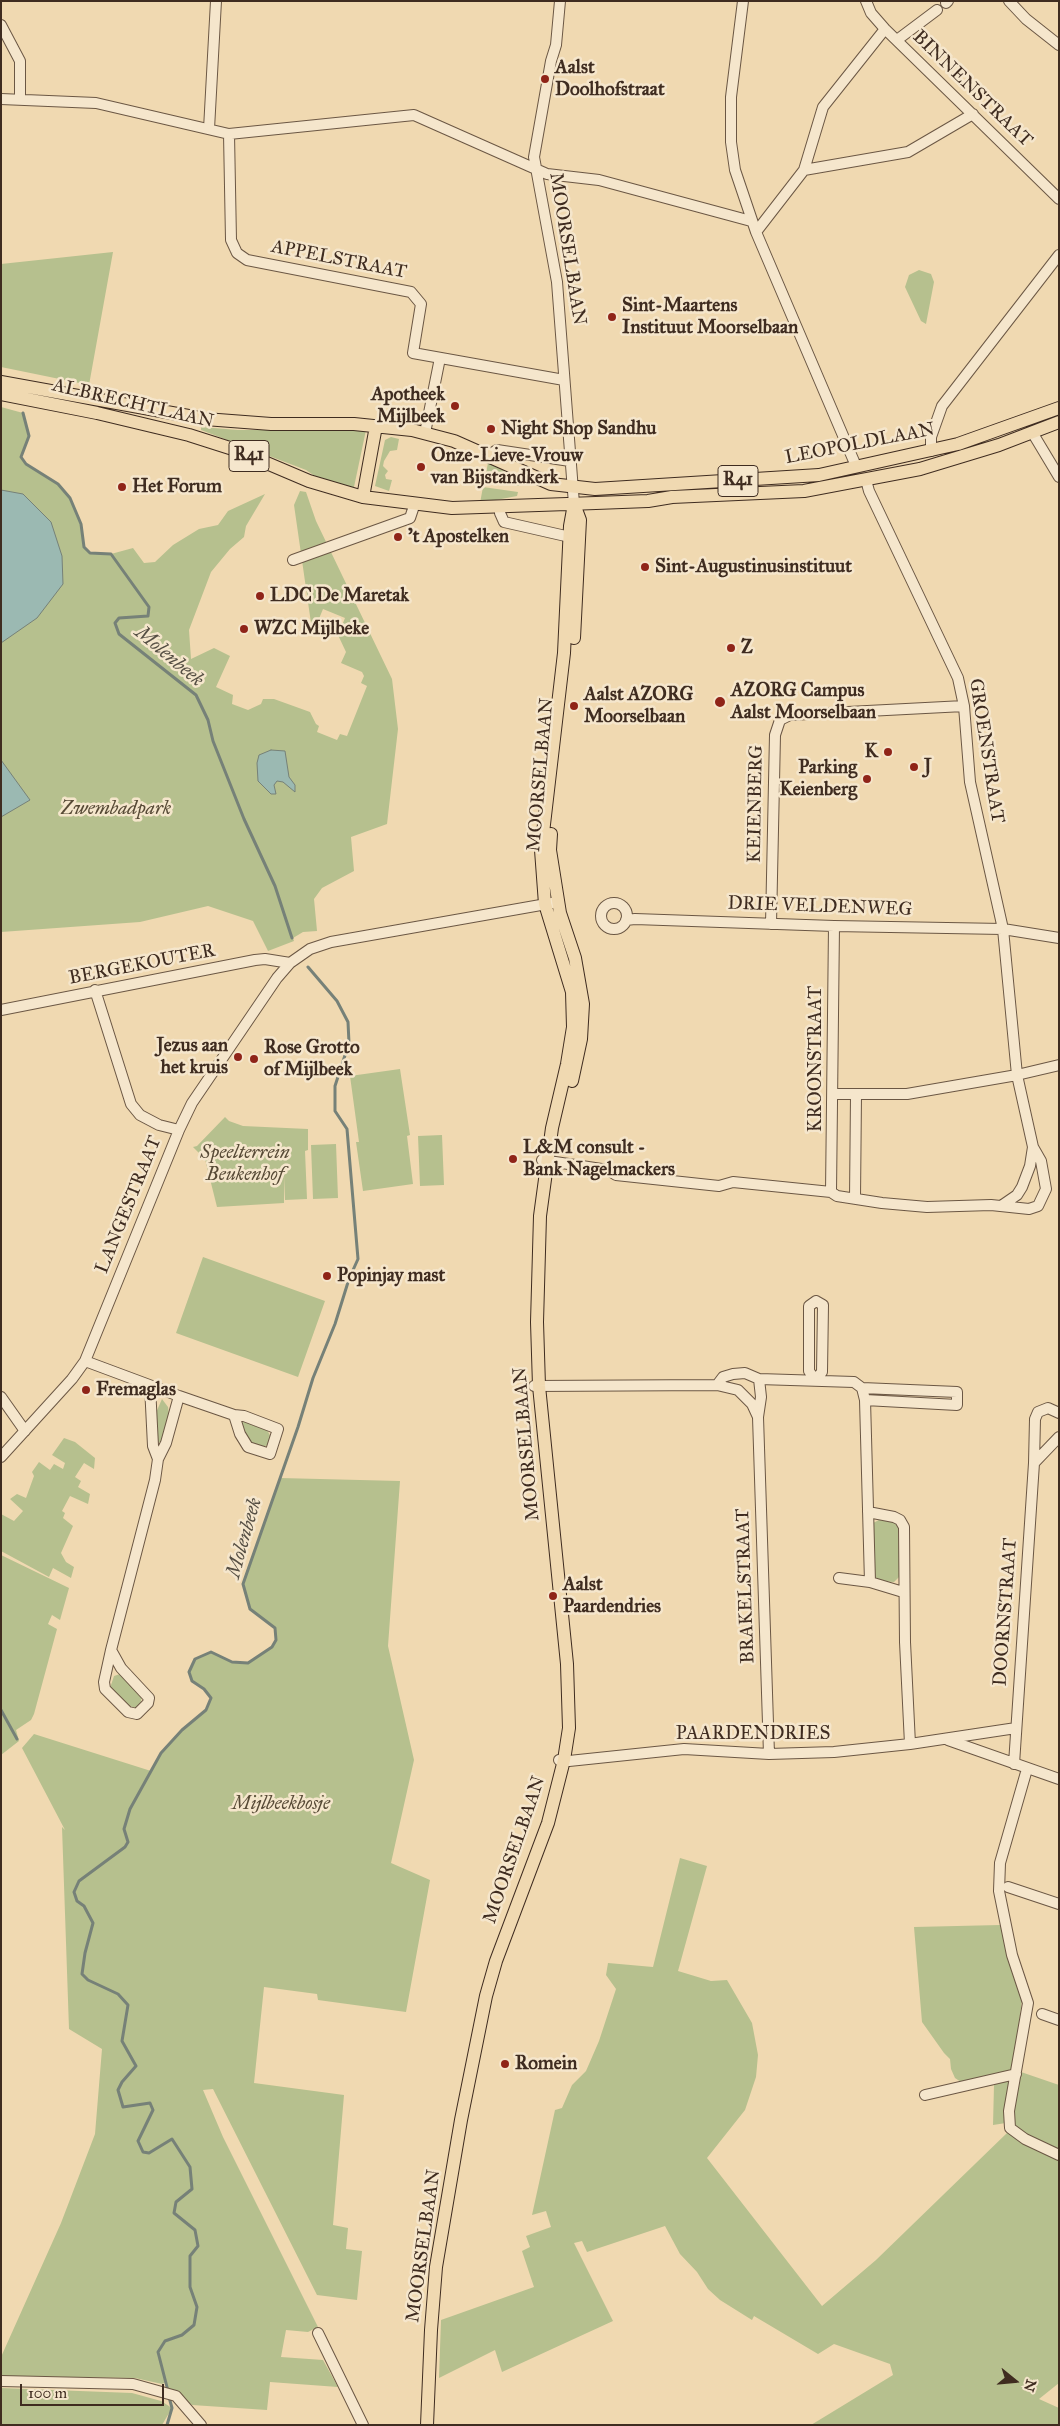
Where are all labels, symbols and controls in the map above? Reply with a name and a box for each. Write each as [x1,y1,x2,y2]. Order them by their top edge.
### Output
street label: BINNENSTRAAT [907,26,1037,152]
place label: Aalst Doolhofstraat [555,57,665,101]
marker: Aalst Doolhofstraat [539,73,551,85]
street label: MOORSELBAAN [544,171,590,327]
street label: APPELSTRAAT [269,236,409,284]
place label: Sint-Maartens Instituut Moorselbaan [622,295,798,339]
marker: Sint-Maartens Instituut Moorselbaan [606,311,618,323]
street label: ALBRECHTLAAN [50,374,216,434]
place label: Apotheek Mijlbeek [371,384,445,428]
marker: Apotheek Mijlbeek [449,400,461,412]
place label: Night Shop Sandhu [501,418,656,440]
street label: LEOPOLDLAAN [783,418,937,470]
marker: Night Shop Sandhu [485,423,497,435]
road number: R41 [229,441,269,472]
place label: Onze-Lieve-Vrouw van Bijstandkerk [431,445,583,489]
marker: Onze-Lieve-Vrouw van Bijstandkerk [415,461,427,473]
road number: R41 [718,466,758,496]
place label: Het Forum [132,476,222,498]
marker: Het Forum [116,481,128,493]
place label: ’t Apostelken [408,526,509,548]
marker: ’t Apostelken [392,531,404,543]
place label: Sint-Augustinusinstituut [655,556,852,578]
marker: Sint-Augustinusinstituut [639,561,651,573]
place label: LDC De Maretak [270,585,409,607]
marker: LDC De Maretak [254,590,266,602]
place label: WZC Mijlbeke [254,618,369,640]
water label: Molenbeek [130,621,208,693]
marker: WZC Mijlbeke [238,623,250,635]
place label: Z [741,637,753,659]
marker: Z [725,642,737,654]
street label: GROENSTRAAT [963,677,1009,825]
place label: AZORG Campus Aalst Moorselbaan [731,680,876,724]
place label: Aalst AZORG Moorselbaan [584,684,693,728]
marker: AZORG Campus Aalst Moorselbaan [713,695,727,709]
street label: MOORSELBAAN [523,697,559,853]
marker: Aalst AZORG Moorselbaan [568,700,580,712]
place label: K [865,741,878,763]
street label: KEIENBERG [744,745,768,863]
marker: K [882,746,894,758]
place label: J [924,756,932,778]
place label: Parking Keienberg [779,757,857,801]
marker: J [908,761,920,773]
marker: Parking Keienberg [861,773,873,785]
park label: Zwembadpark [61,798,171,820]
street label: DRIE VELDENWEG [727,892,913,922]
street label: BERGEKOUTER [67,940,217,990]
street label: KROONSTRAAT [805,986,827,1132]
place label: Jezus aan het kruis [157,1035,228,1079]
place label: Rose Grotto of Mijlbeek [264,1037,360,1081]
marker: Jezus aan het kruis [232,1051,244,1063]
marker: Rose Grotto of Mijlbeek [248,1053,260,1065]
street label: LANGESTRAAT [91,1133,167,1277]
place label: L&M consult - Bank Nagelmackers [523,1137,675,1181]
park label: Speelterrein Beukenhof [200,1142,290,1186]
marker: L&M consult - Bank Nagelmackers [507,1153,519,1165]
place label: Popinjay mast [337,1265,445,1287]
marker: Popinjay mast [321,1270,333,1282]
street label: MOORSELBAAN [509,1366,545,1522]
place label: Fremaglas [96,1379,176,1401]
marker: Fremaglas [80,1384,92,1396]
water label: Molenbeek [222,1495,268,1581]
street label: BRAKELSTRAAT [732,1508,760,1664]
street label: DOORNSTRAAT [989,1537,1023,1687]
place label: Aalst Paardendries [563,1574,661,1618]
marker: Aalst Paardendries [547,1590,559,1602]
street label: PAARDENDRIES [676,1723,830,1745]
street label: MOORSELBAAN [479,1773,551,1927]
park label: Mijlbeekbosje [232,1793,330,1815]
place label: Romein [515,2053,577,2075]
marker: Romein [499,2058,511,2070]
street label: MOORSELBAAN [402,2168,446,2324]
north arrow [990,2356,1040,2406]
scale bar [22,2374,166,2406]
text: N [1020,2377,1040,2394]
text: 100 m [28,2384,67,2402]

